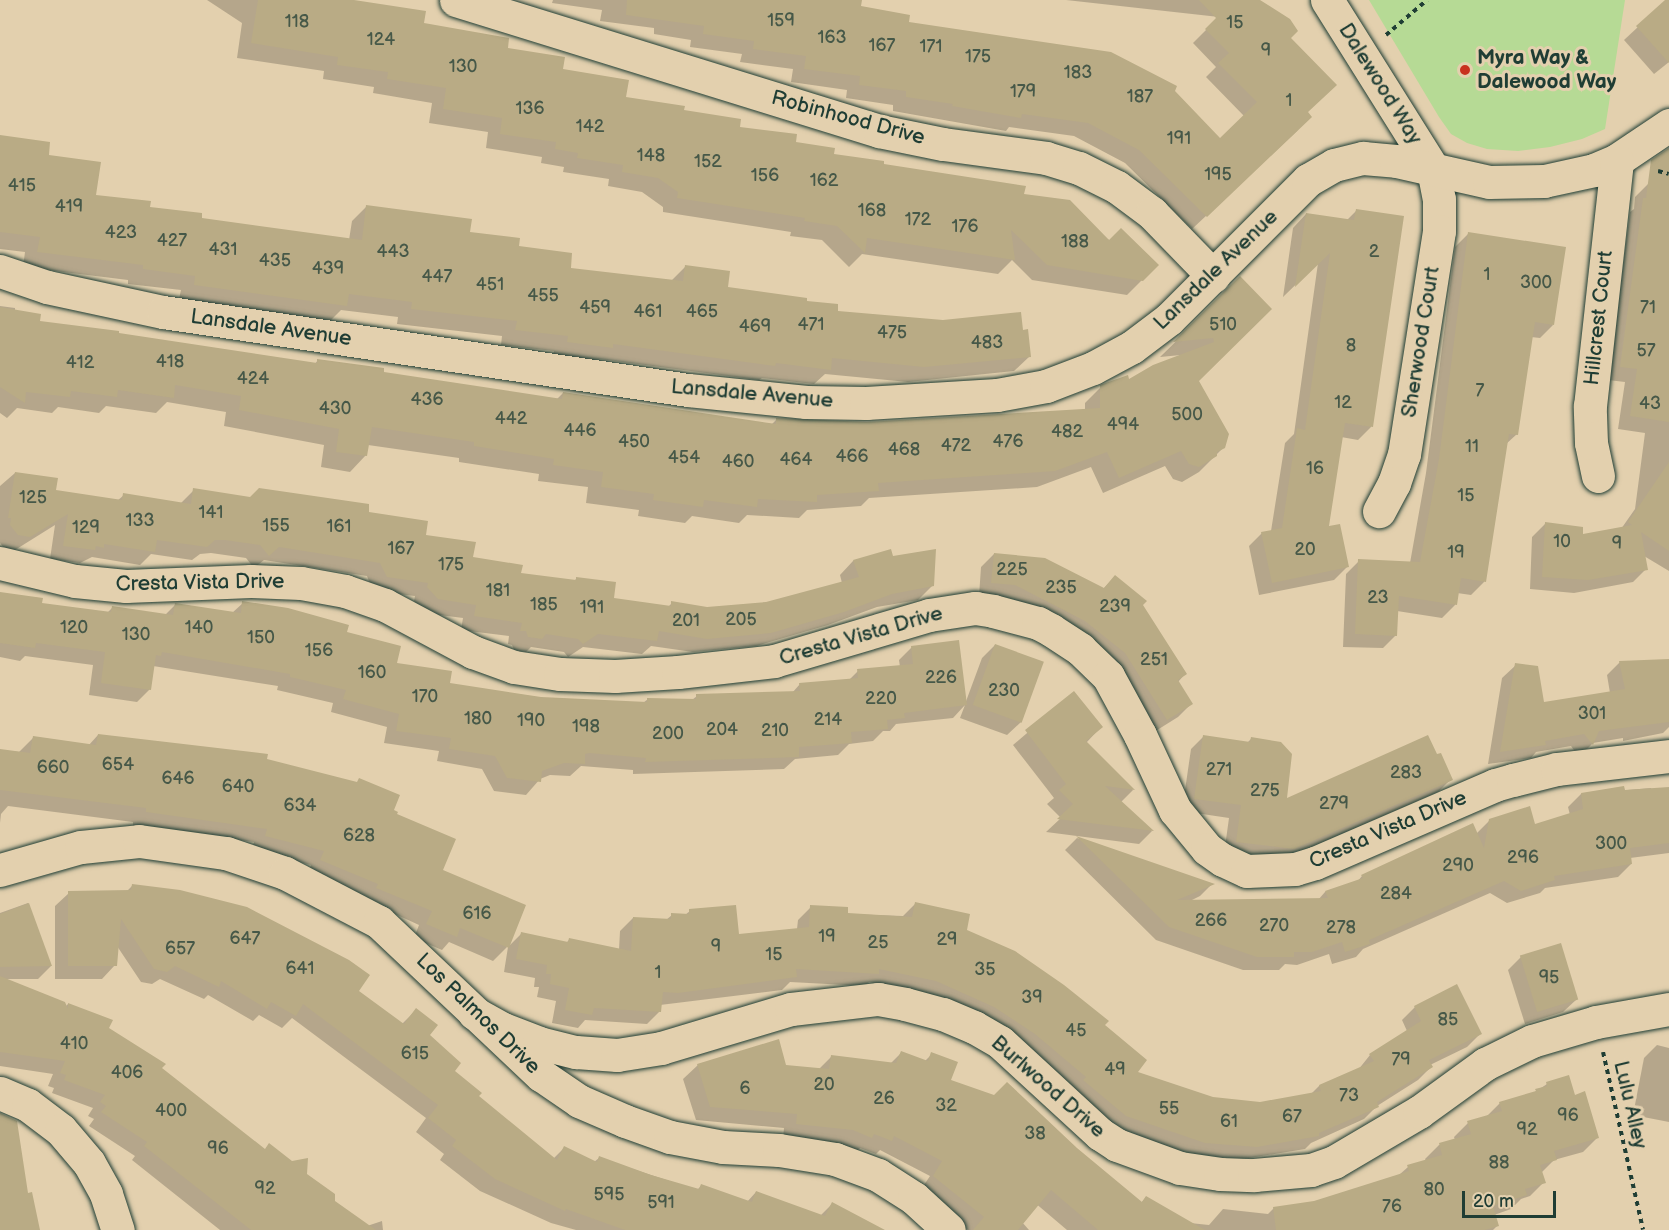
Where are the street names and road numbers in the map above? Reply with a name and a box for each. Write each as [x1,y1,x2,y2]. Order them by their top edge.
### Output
street label: Dalewood Way [1333,18,1427,150]
street label: Robinhood Drive [768,85,928,151]
street label: Lansdale Avenue [1149,204,1283,336]
street label: Hillcrest Court [1579,249,1619,387]
street label: Sherwood Court [1397,265,1445,419]
street label: Lansdale Avenue [189,304,353,352]
street label: Lansdale Avenue [670,374,834,414]
street label: Cresta Vista Drive [115,569,285,597]
street label: Cresta Vista Drive [776,601,946,671]
street label: Cresta Vista Drive [1305,785,1471,875]
street label: Los Palmos Drive [411,948,545,1080]
street label: Burlwood Drive [986,1031,1110,1143]
street label: Lulu Alley [1608,1059,1652,1151]

